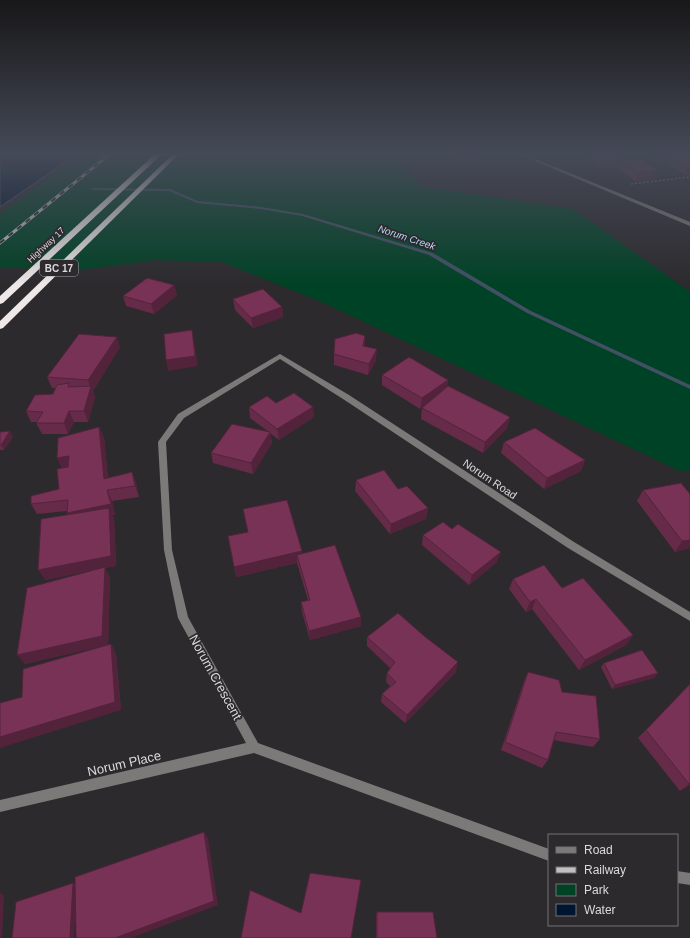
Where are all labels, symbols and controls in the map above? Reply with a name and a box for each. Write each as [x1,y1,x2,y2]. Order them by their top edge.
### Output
water label: Norum Creek [377,223,438,252]
street label: Highway 17 [25,225,67,265]
road number: BC 17 [40,260,78,276]
street label: Norum Road [461,457,519,501]
street label: Norum Crescent [186,632,245,723]
street label: Norum Place [86,748,162,779]
legend [548,834,678,926]
text: Road [584,843,613,857]
text: Railway [584,863,626,877]
text: Park [584,883,610,897]
text: Water [584,903,616,917]

